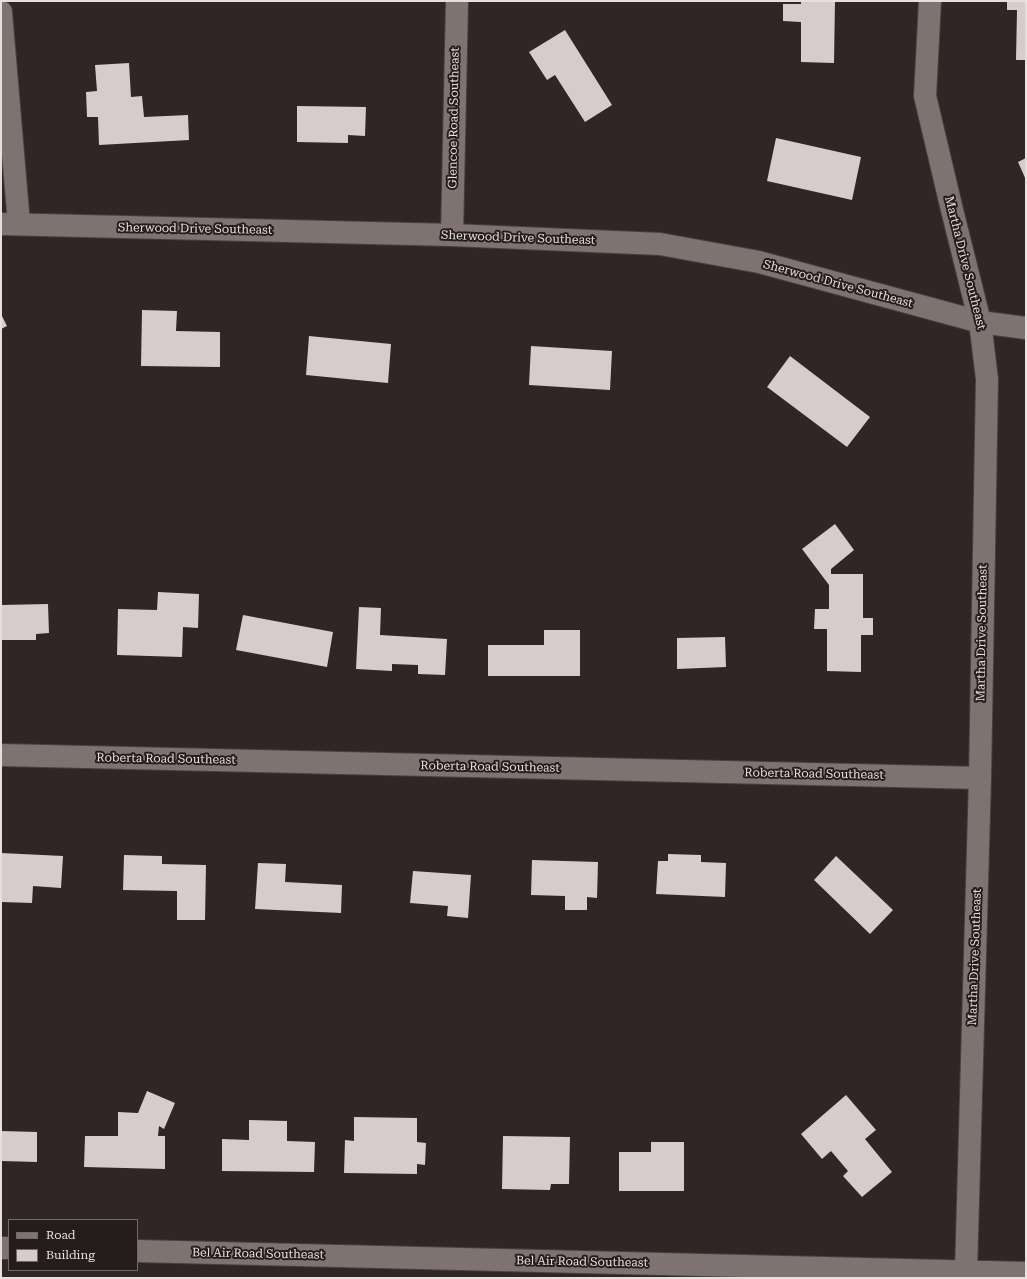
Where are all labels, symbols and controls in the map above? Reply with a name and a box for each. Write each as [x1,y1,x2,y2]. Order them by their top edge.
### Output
street label: Glencoe Road Southeast [446,47,462,189]
street label: Martha Drive Southeast [941,195,989,331]
street label: Sherwood Drive Southeast [118,220,272,238]
street label: Sherwood Drive Southeast [441,228,595,248]
street label: Sherwood Drive Southeast [762,257,914,311]
street label: Martha Drive Southeast [974,564,990,702]
street label: Roberta Road Southeast [96,751,236,767]
street label: Roberta Road Southeast [420,759,560,775]
street label: Roberta Road Southeast [744,766,884,782]
street label: Martha Drive Southeast [965,888,985,1026]
legend [8,1219,138,1271]
text: Road [46,1228,75,1242]
street label: Bel Air Road Southeast [192,1246,324,1262]
text: Building [46,1248,95,1262]
street label: Bel Air Road Southeast [516,1254,648,1270]

